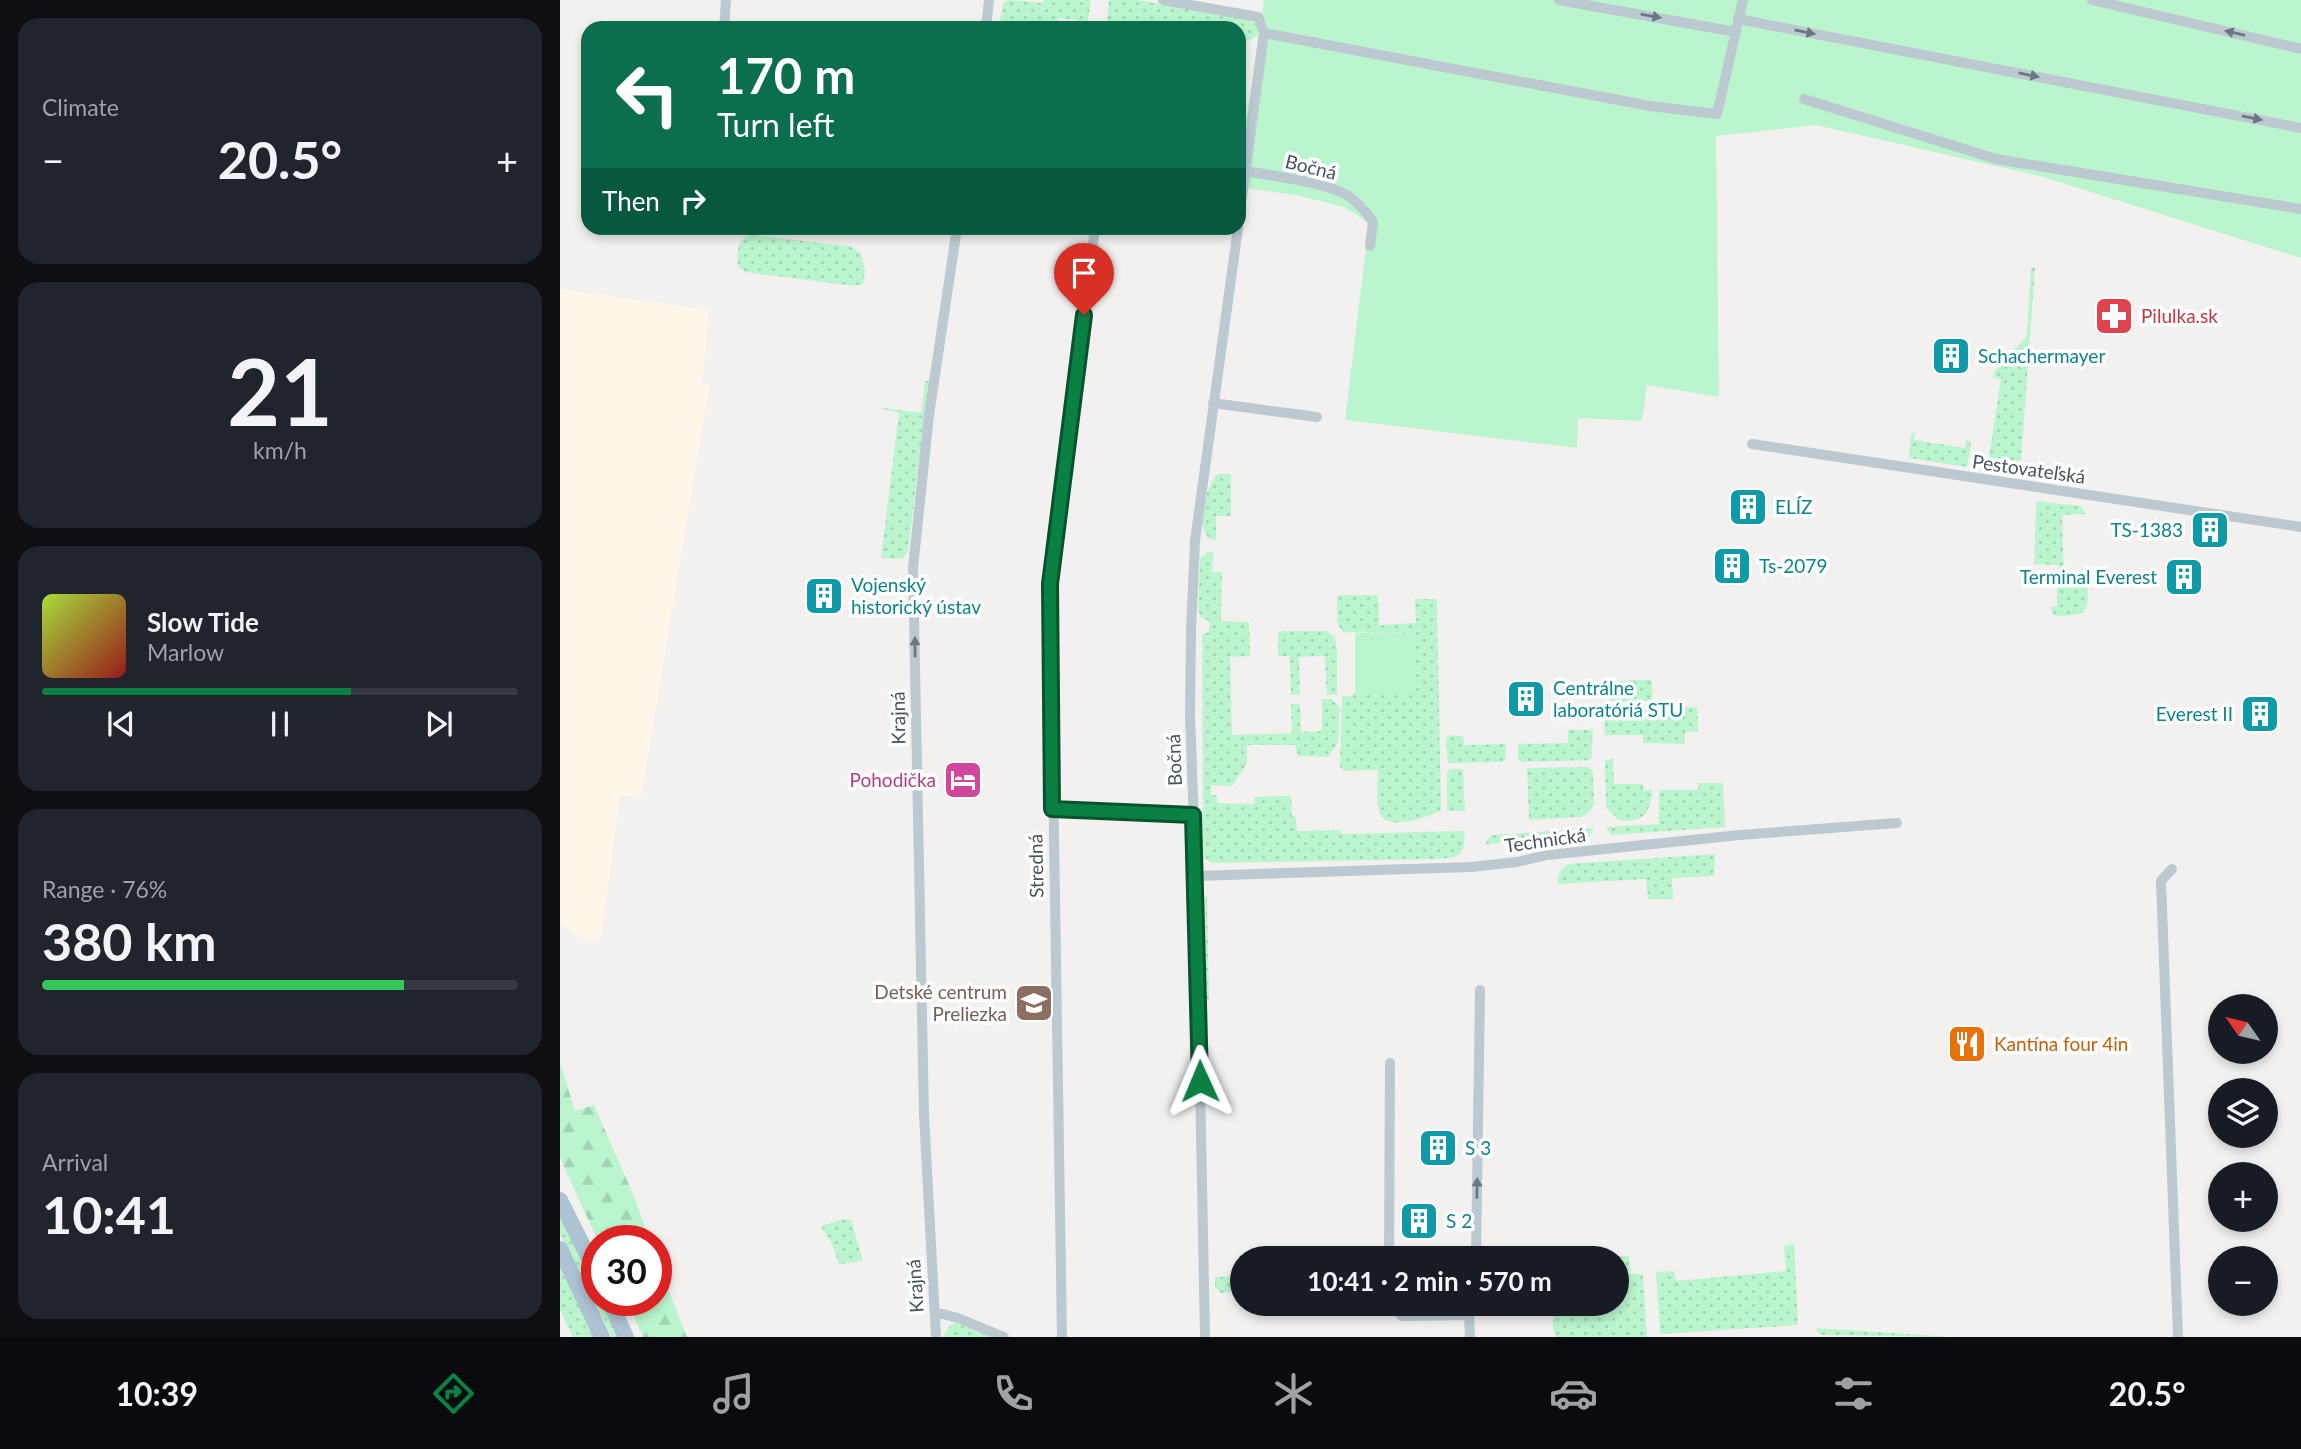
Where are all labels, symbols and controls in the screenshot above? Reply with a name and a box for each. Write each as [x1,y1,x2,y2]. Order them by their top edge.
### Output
one-way arrow [1640,11,1662,22]
one-way arrow [1794,27,1816,38]
one-way arrow [2223,27,2245,38]
text: 170 m [717,46,855,104]
icon: left [602,49,693,140]
one-way arrow [2018,70,2040,81]
text: Climate [42,93,119,121]
text: Turn left [717,105,834,144]
one-way arrow [2241,113,2263,124]
text: 20.5° [218,128,342,190]
text: − [42,137,64,183]
text: + [496,137,518,183]
street label: Bočná [1283,149,1339,184]
icon: right [674,182,712,220]
text: Then [602,185,660,217]
pin [1054,243,1114,315]
icon: arrive [1065,254,1103,292]
pharmacy icon: Pilulka.sk [2093,295,2135,337]
place label: Pilulka.sk [2141,304,2218,327]
building icon: Schachermayer [1930,335,1972,377]
text: 21 [227,336,333,445]
place label: Schachermayer [1978,344,2105,367]
text: km/h [253,436,307,464]
street label: Pestovateľská [1971,449,2087,488]
building icon: ELÍZ [1727,486,1769,528]
place label: ELÍZ [1775,495,1813,518]
building icon: TS-1383 [2189,509,2231,551]
place label: TS-1383 [2110,518,2183,541]
building icon: Ts-2079 [1711,545,1753,587]
place label: Ts-2079 [1759,554,1827,577]
building icon: Terminal Everest [2163,556,2205,598]
place label: Terminal Everest [2020,565,2157,588]
place label: Vojenský historický ústav [851,573,981,618]
building icon: Vojenský historický ústav [803,575,845,617]
text: Slow Tide [147,606,259,638]
one-way arrow [909,635,921,657]
text: Marlow [147,638,224,666]
place label: Centrálne laboratóriá STU [1553,676,1683,721]
building icon: Centrálne laboratóriá STU [1505,678,1547,720]
street label: Krajná [886,691,909,745]
building icon: Everest II [2239,693,2281,735]
place label: Everest II [2156,702,2233,725]
icon: previous [102,705,140,743]
icon: pause [261,705,299,743]
icon: next [420,705,458,743]
street label: Bočná [1161,734,1186,786]
hotel icon: Pohodička [942,759,984,801]
place label: Pohodička [850,768,936,791]
street label: Technická [1503,822,1587,857]
street label: Stredná [1023,834,1048,898]
text: Range · 76% [42,875,167,903]
text: 380 km [42,910,216,972]
place label: Detské centrum Preliezka [874,980,1007,1025]
school or university icon: Detské centrum Preliezka [1013,982,1055,1024]
north arrow [2208,994,2278,1064]
map controls [2208,994,2278,1316]
restaurant icon: Kantína four 4in [1946,1023,1988,1065]
place label: Kantína four 4in [1994,1032,2128,1055]
position arrow [1163,1044,1237,1118]
button: layers [2208,1078,2278,1148]
building icon: S 3 [1417,1127,1459,1169]
place label: S 3 [1465,1136,1491,1159]
text: Arrival [42,1148,108,1176]
button: + [2208,1162,2278,1232]
one-way arrow [1471,1177,1483,1199]
text: 10:41 [42,1183,176,1245]
building icon: S 2 [1398,1200,1440,1242]
place label: S 2 [1446,1209,1472,1232]
speed limit sign: 30 [581,1225,672,1316]
button: − [2208,1246,2278,1316]
street label: Krajná [901,1259,928,1313]
text: 10:41 · 2 min · 570 m [1307,1265,1552,1297]
icon: directions [429,1369,478,1418]
icon: music [709,1369,758,1418]
icon: phone [989,1369,1038,1418]
icon: climate [1269,1369,1318,1418]
icon: car [1549,1369,1598,1418]
icon: filters [1829,1369,1878,1418]
text: 10:39 [115,1374,198,1413]
text: 20.5° [2109,1374,2185,1413]

